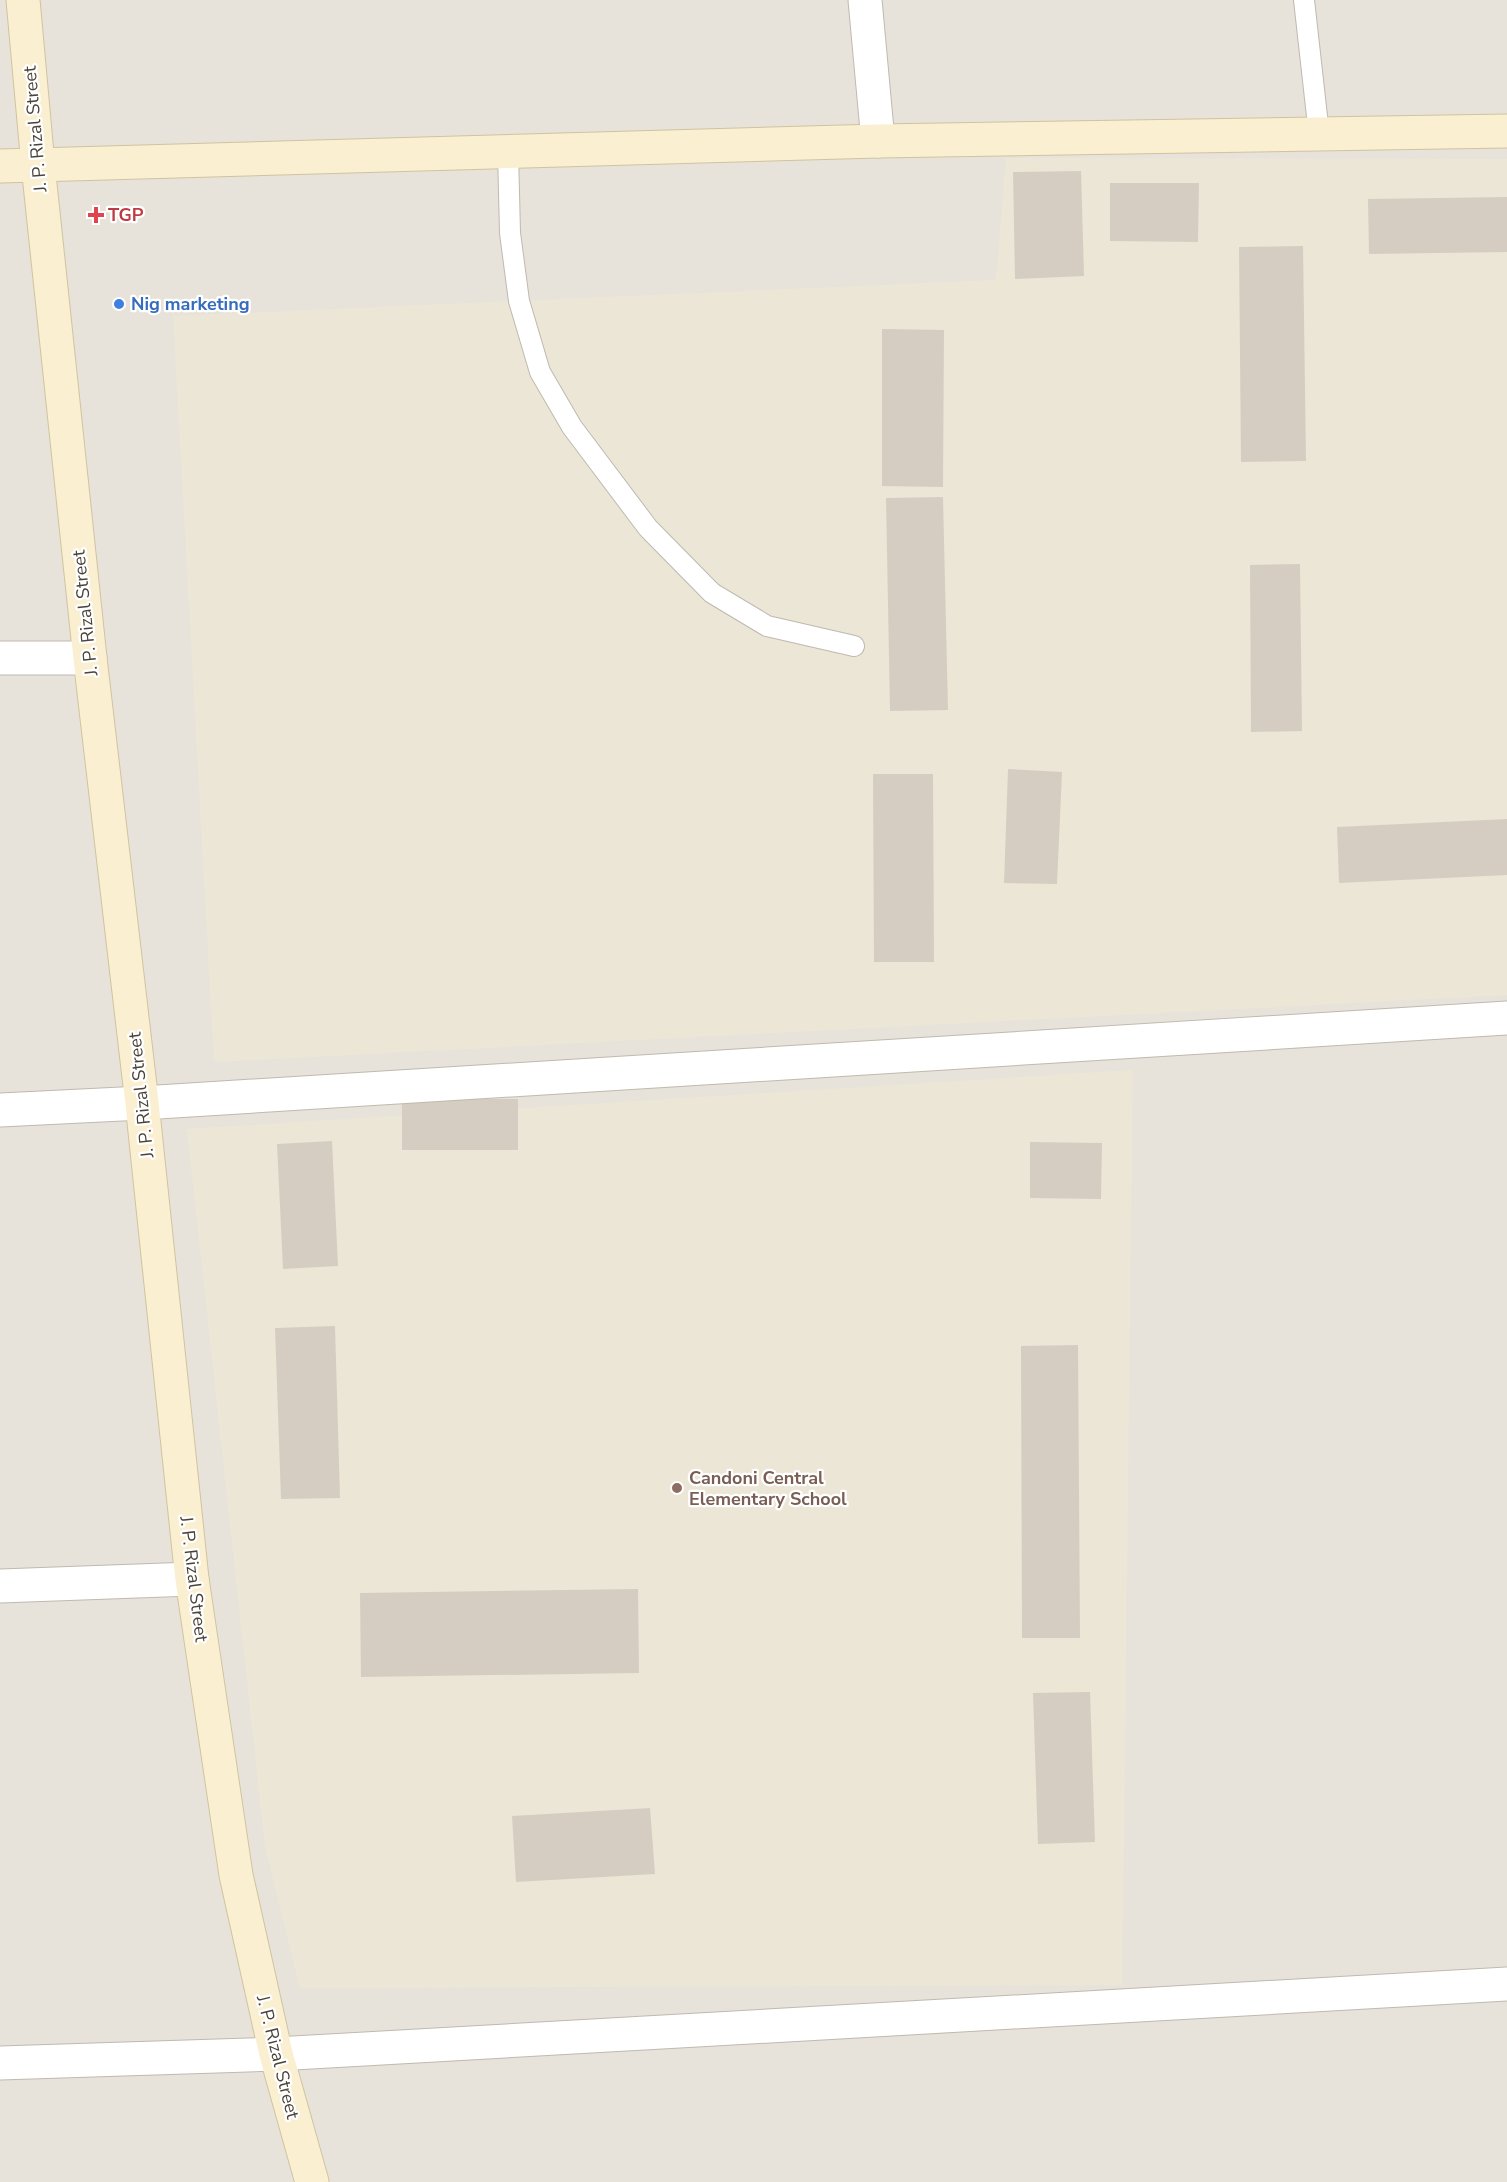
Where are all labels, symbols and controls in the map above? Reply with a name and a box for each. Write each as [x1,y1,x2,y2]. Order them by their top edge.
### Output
street label: J. P. Rizal Street [17,64,53,194]
place label: TGP [108,203,144,227]
marker: TGP [89,208,103,222]
place label: Nig marketing [131,292,250,316]
marker: Nig marketing [112,297,126,311]
street label: J. P. Rizal Street [66,548,104,678]
street label: J. P. Rizal Street [122,1030,160,1160]
place label: Candoni Central Elementary School [689,1466,847,1511]
marker: Candoni Central Elementary School [670,1481,684,1495]
street label: J. P. Rizal Street [174,1514,214,1644]
street label: J. P. Rizal Street [251,1992,305,2122]

